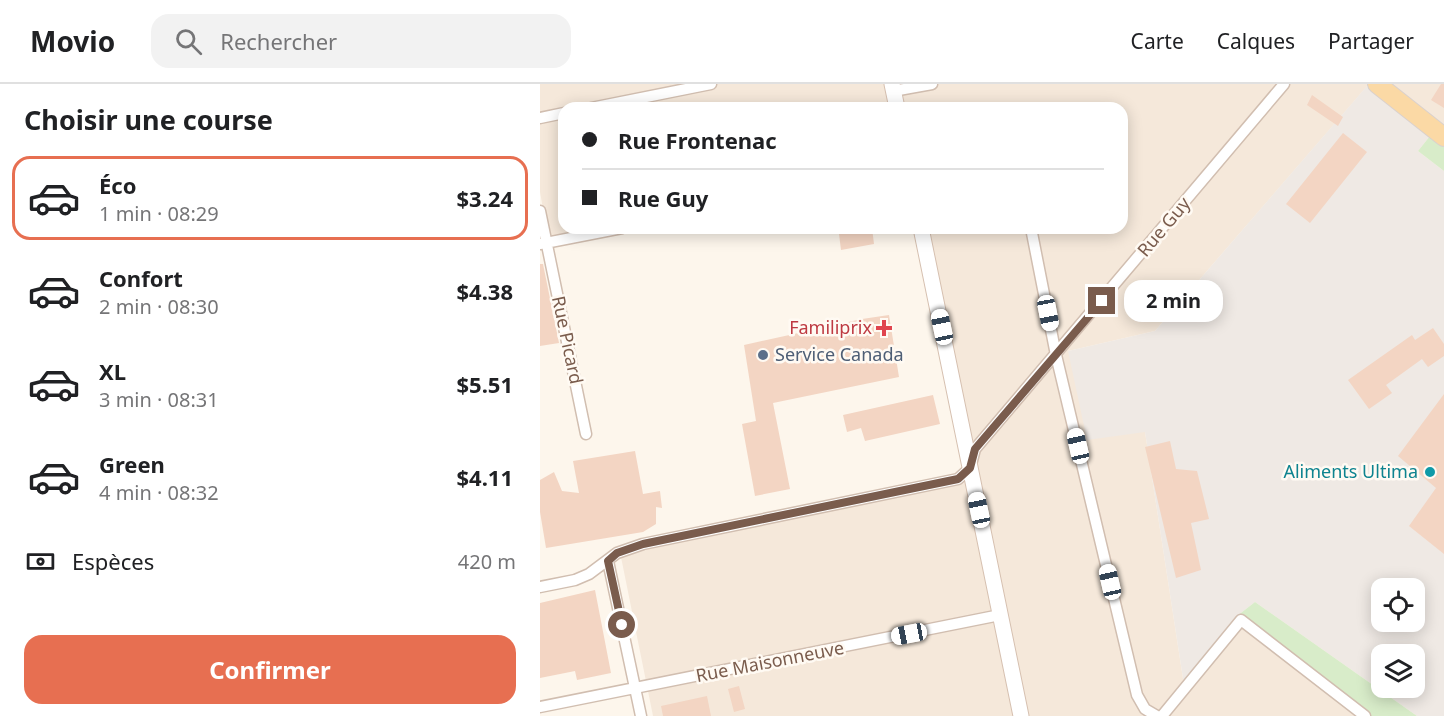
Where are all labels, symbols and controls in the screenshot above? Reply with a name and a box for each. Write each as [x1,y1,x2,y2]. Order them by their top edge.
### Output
search box [151,14,571,68]
text: Movio [30,22,115,60]
icon: search [172,25,205,58]
text: Rechercher [220,26,337,56]
text: Carte [1131,27,1184,55]
text: Calques [1217,27,1295,55]
text: Partager [1328,27,1414,55]
text: Choisir une course [24,101,273,138]
text: Rue Frontenac [618,125,777,155]
text: Éco [99,170,136,200]
icon: car [27,171,81,225]
text: $3.24 [456,183,513,213]
text: Rue Guy [618,183,708,213]
street label: Rue Guy [1131,191,1196,261]
text: 1 min · 08:29 [99,200,219,227]
text: Confort [99,263,183,293]
icon: car [27,264,81,318]
text: $4.38 [456,276,513,306]
callout: 2 min [1123,280,1222,322]
route end [1088,287,1115,314]
text: 2 min [1146,287,1201,314]
text: 2 min · 08:30 [99,293,219,320]
street label: Rue Picard [547,293,589,386]
car [1036,294,1060,332]
car [929,308,955,346]
place label: Familiprix [789,315,872,339]
marker: Familiprix [877,321,891,335]
place label: Service Canada [775,342,904,366]
marker: Service Canada [756,348,770,362]
text: XL [99,356,126,386]
icon: car [27,357,81,411]
text: $5.51 [456,369,513,399]
text: 3 min · 08:31 [99,386,219,413]
car [1065,426,1091,466]
text: Green [99,449,165,479]
icon: car [27,450,81,504]
place label: Aliments Ultima [1283,459,1418,483]
text: $4.11 [456,462,513,492]
marker: Aliments Ultima [1423,465,1437,479]
text: 4 min · 08:32 [99,479,219,506]
car [966,491,992,529]
icon: cash [24,545,57,578]
text: Espèces [72,546,154,576]
text: 420 m [458,548,516,575]
car [1097,562,1123,602]
map controls [1371,578,1425,698]
button: locate [1371,578,1425,632]
route start [608,611,635,638]
car [890,622,928,646]
button: Confirmer [24,635,516,704]
street label: Rue Maisonneuve [694,635,846,687]
button: layers [1371,644,1425,698]

